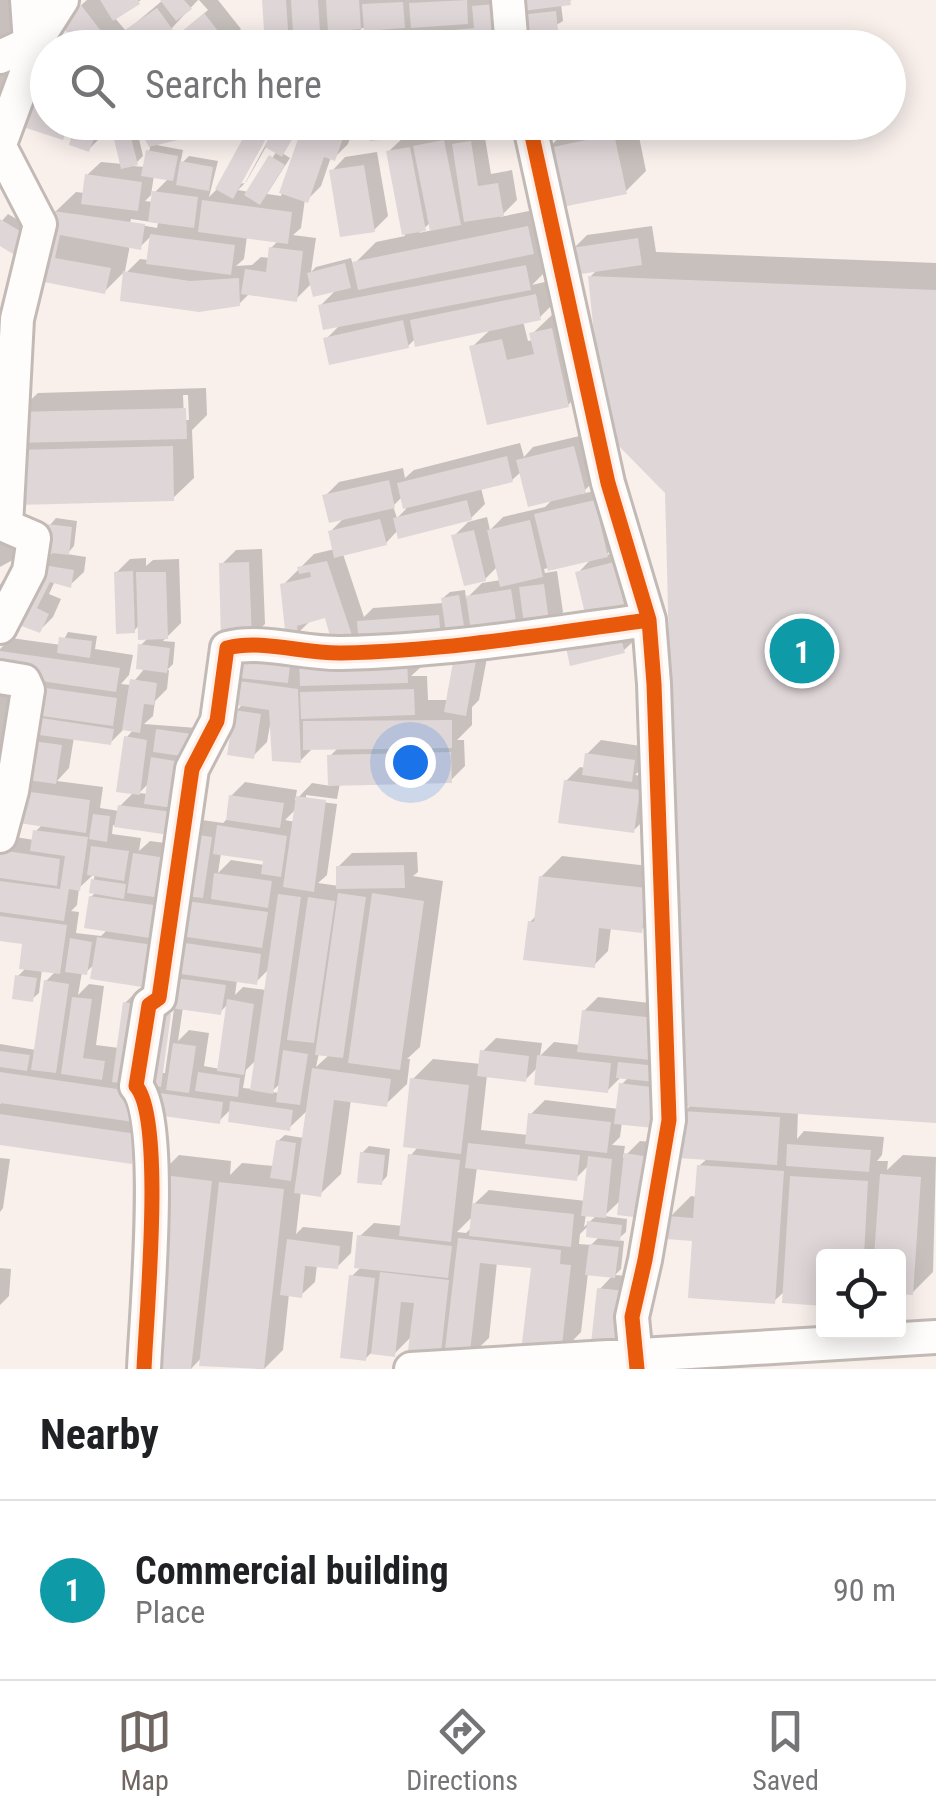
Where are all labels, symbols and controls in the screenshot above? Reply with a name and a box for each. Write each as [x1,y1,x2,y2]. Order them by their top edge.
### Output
search box [30,30,906,140]
icon: search [65,58,120,113]
text: Search here [145,63,322,107]
pin: 1 [770,614,834,688]
your location [385,737,436,788]
map controls [816,1249,906,1339]
button: locate [816,1249,906,1339]
text: Nearby [40,1410,159,1459]
text: Commercial building [135,1549,449,1593]
text: 1 [64,1571,81,1609]
text: 90 m [833,1571,896,1609]
text: Place [135,1593,205,1631]
tab: Map [117,1704,172,1797]
tab: Directions [406,1704,518,1797]
tab: Saved [752,1704,819,1797]

